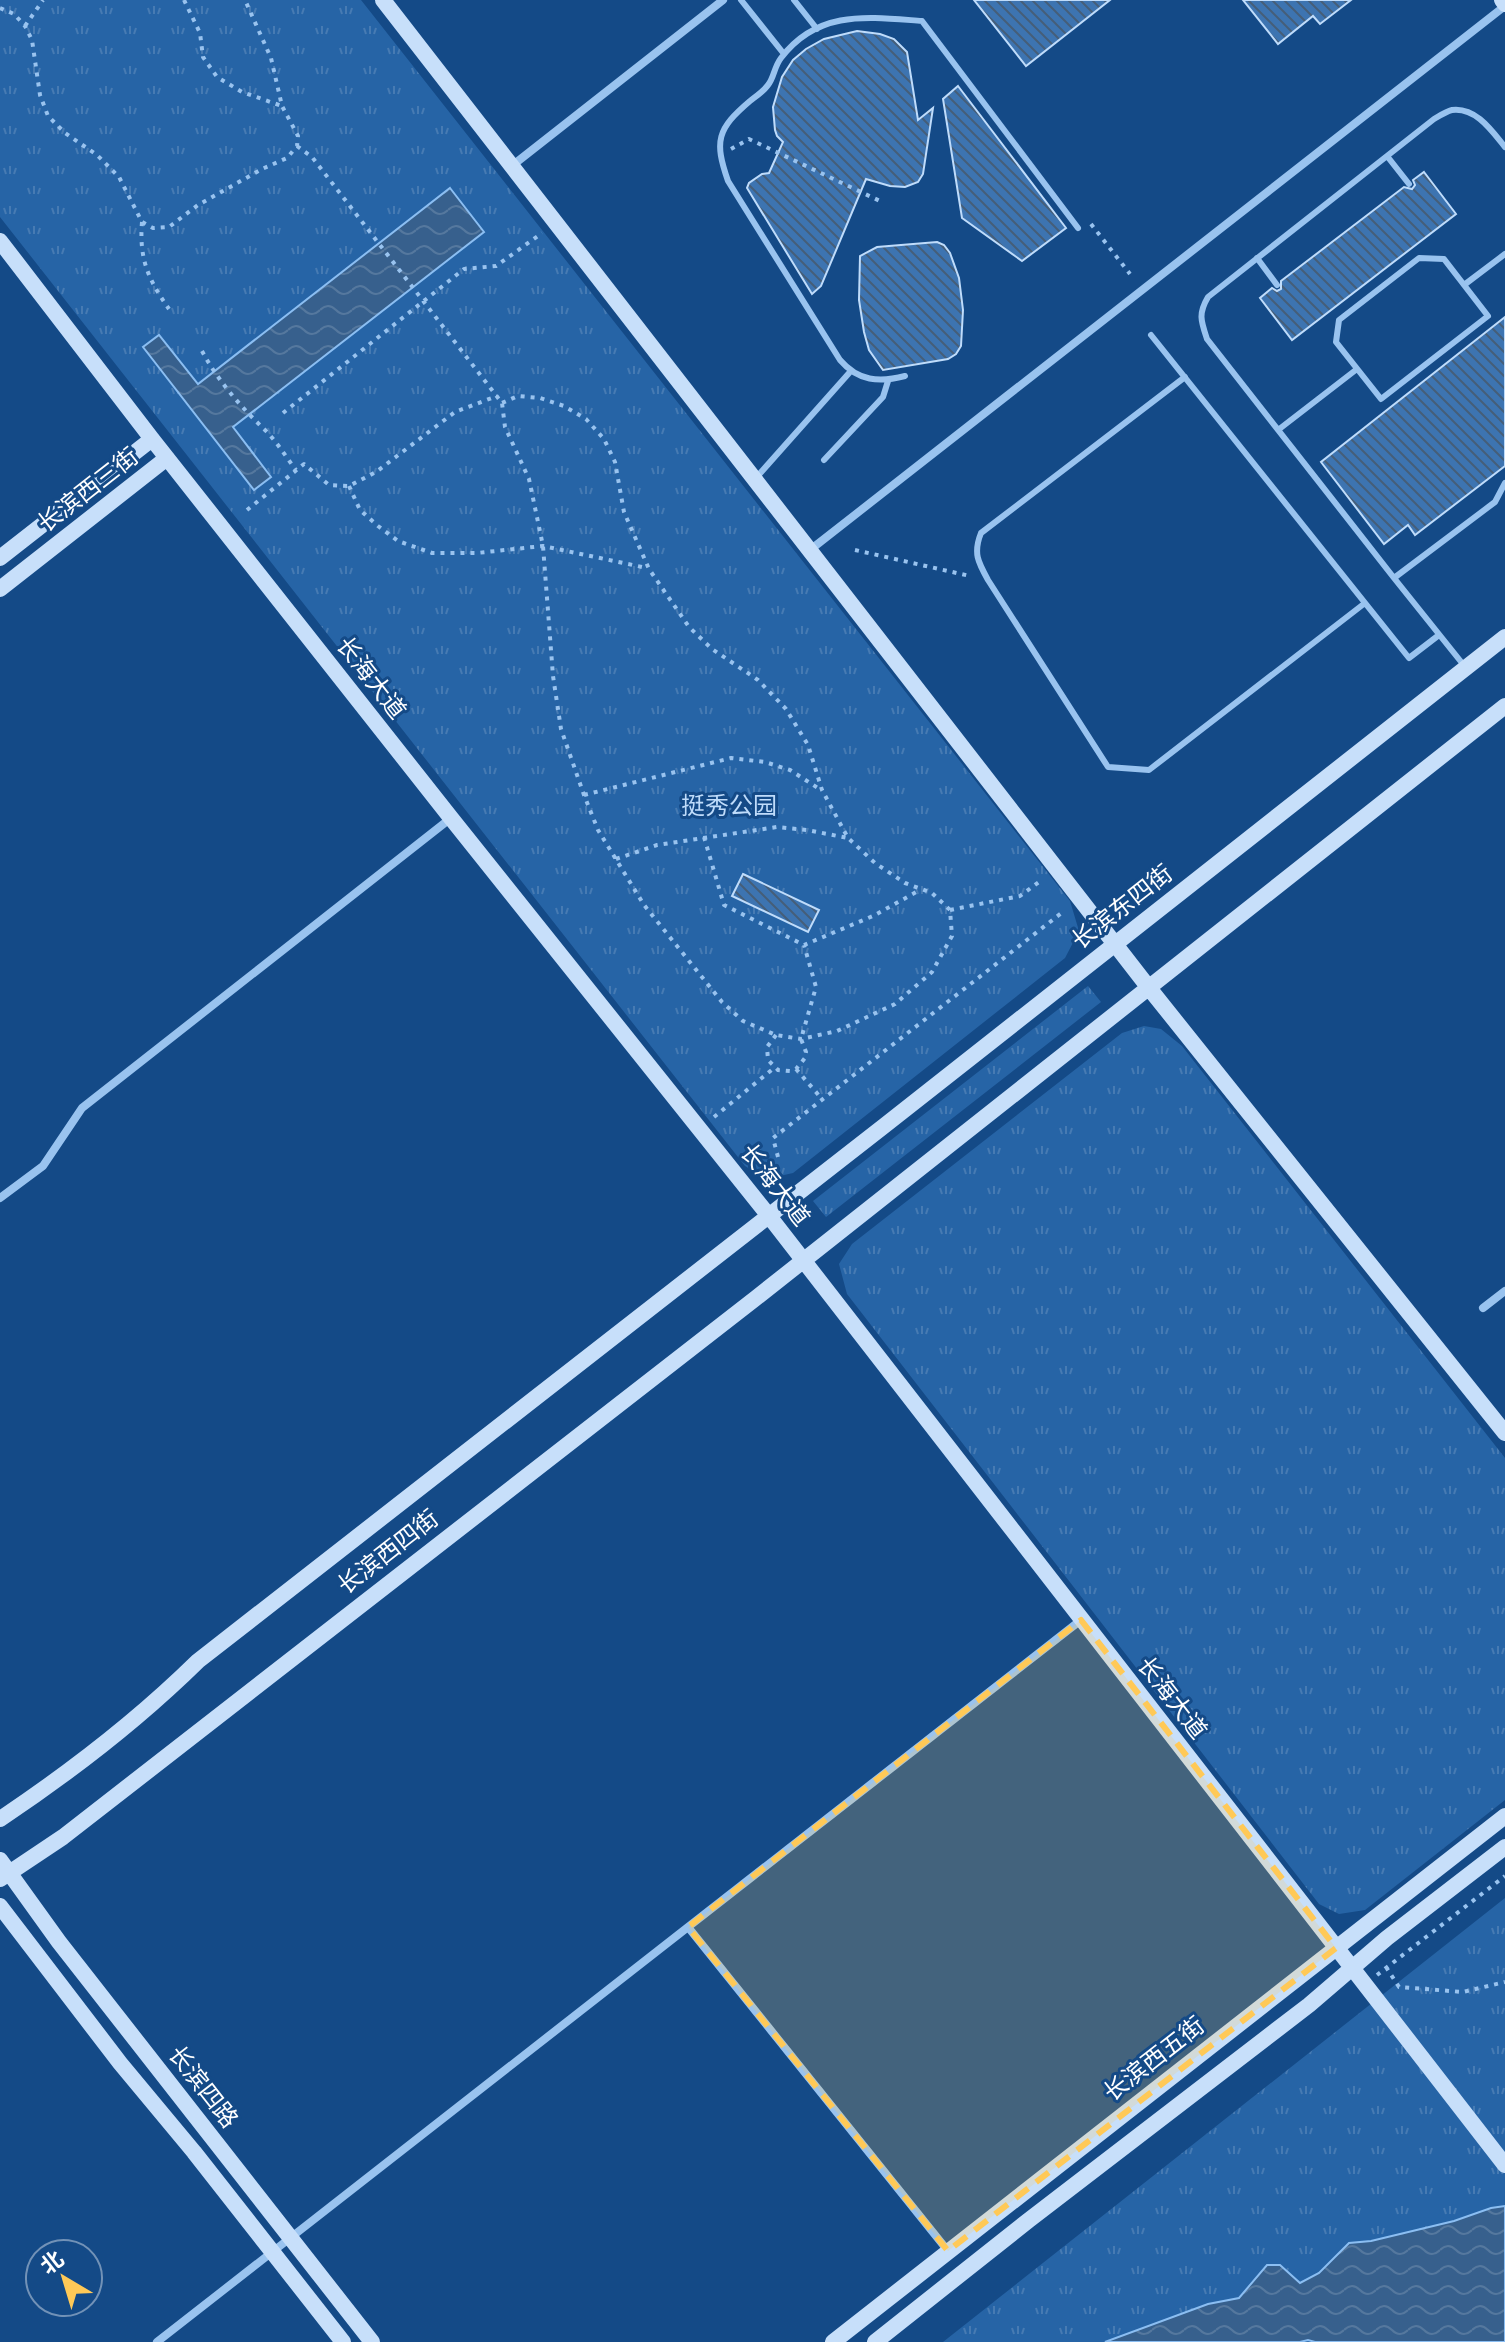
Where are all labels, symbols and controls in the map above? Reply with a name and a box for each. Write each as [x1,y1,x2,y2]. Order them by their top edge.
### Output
street label: 长滨西三街 [31,441,144,538]
street label: 长海大道 [330,631,412,724]
park label: 挺秀公园 [681,791,777,820]
street label: 长滨东四街 [1065,858,1178,955]
street label: 长海大道 [734,1138,816,1231]
street label: 长滨西四街 [331,1503,444,1600]
street label: 长海大道 [1131,1651,1213,1744]
street label: 长滨西五街 [1097,2010,1210,2107]
street label: 长滨四路 [162,2040,244,2133]
north arrow [24,2238,104,2318]
text: 北 [35,2245,69,2280]

